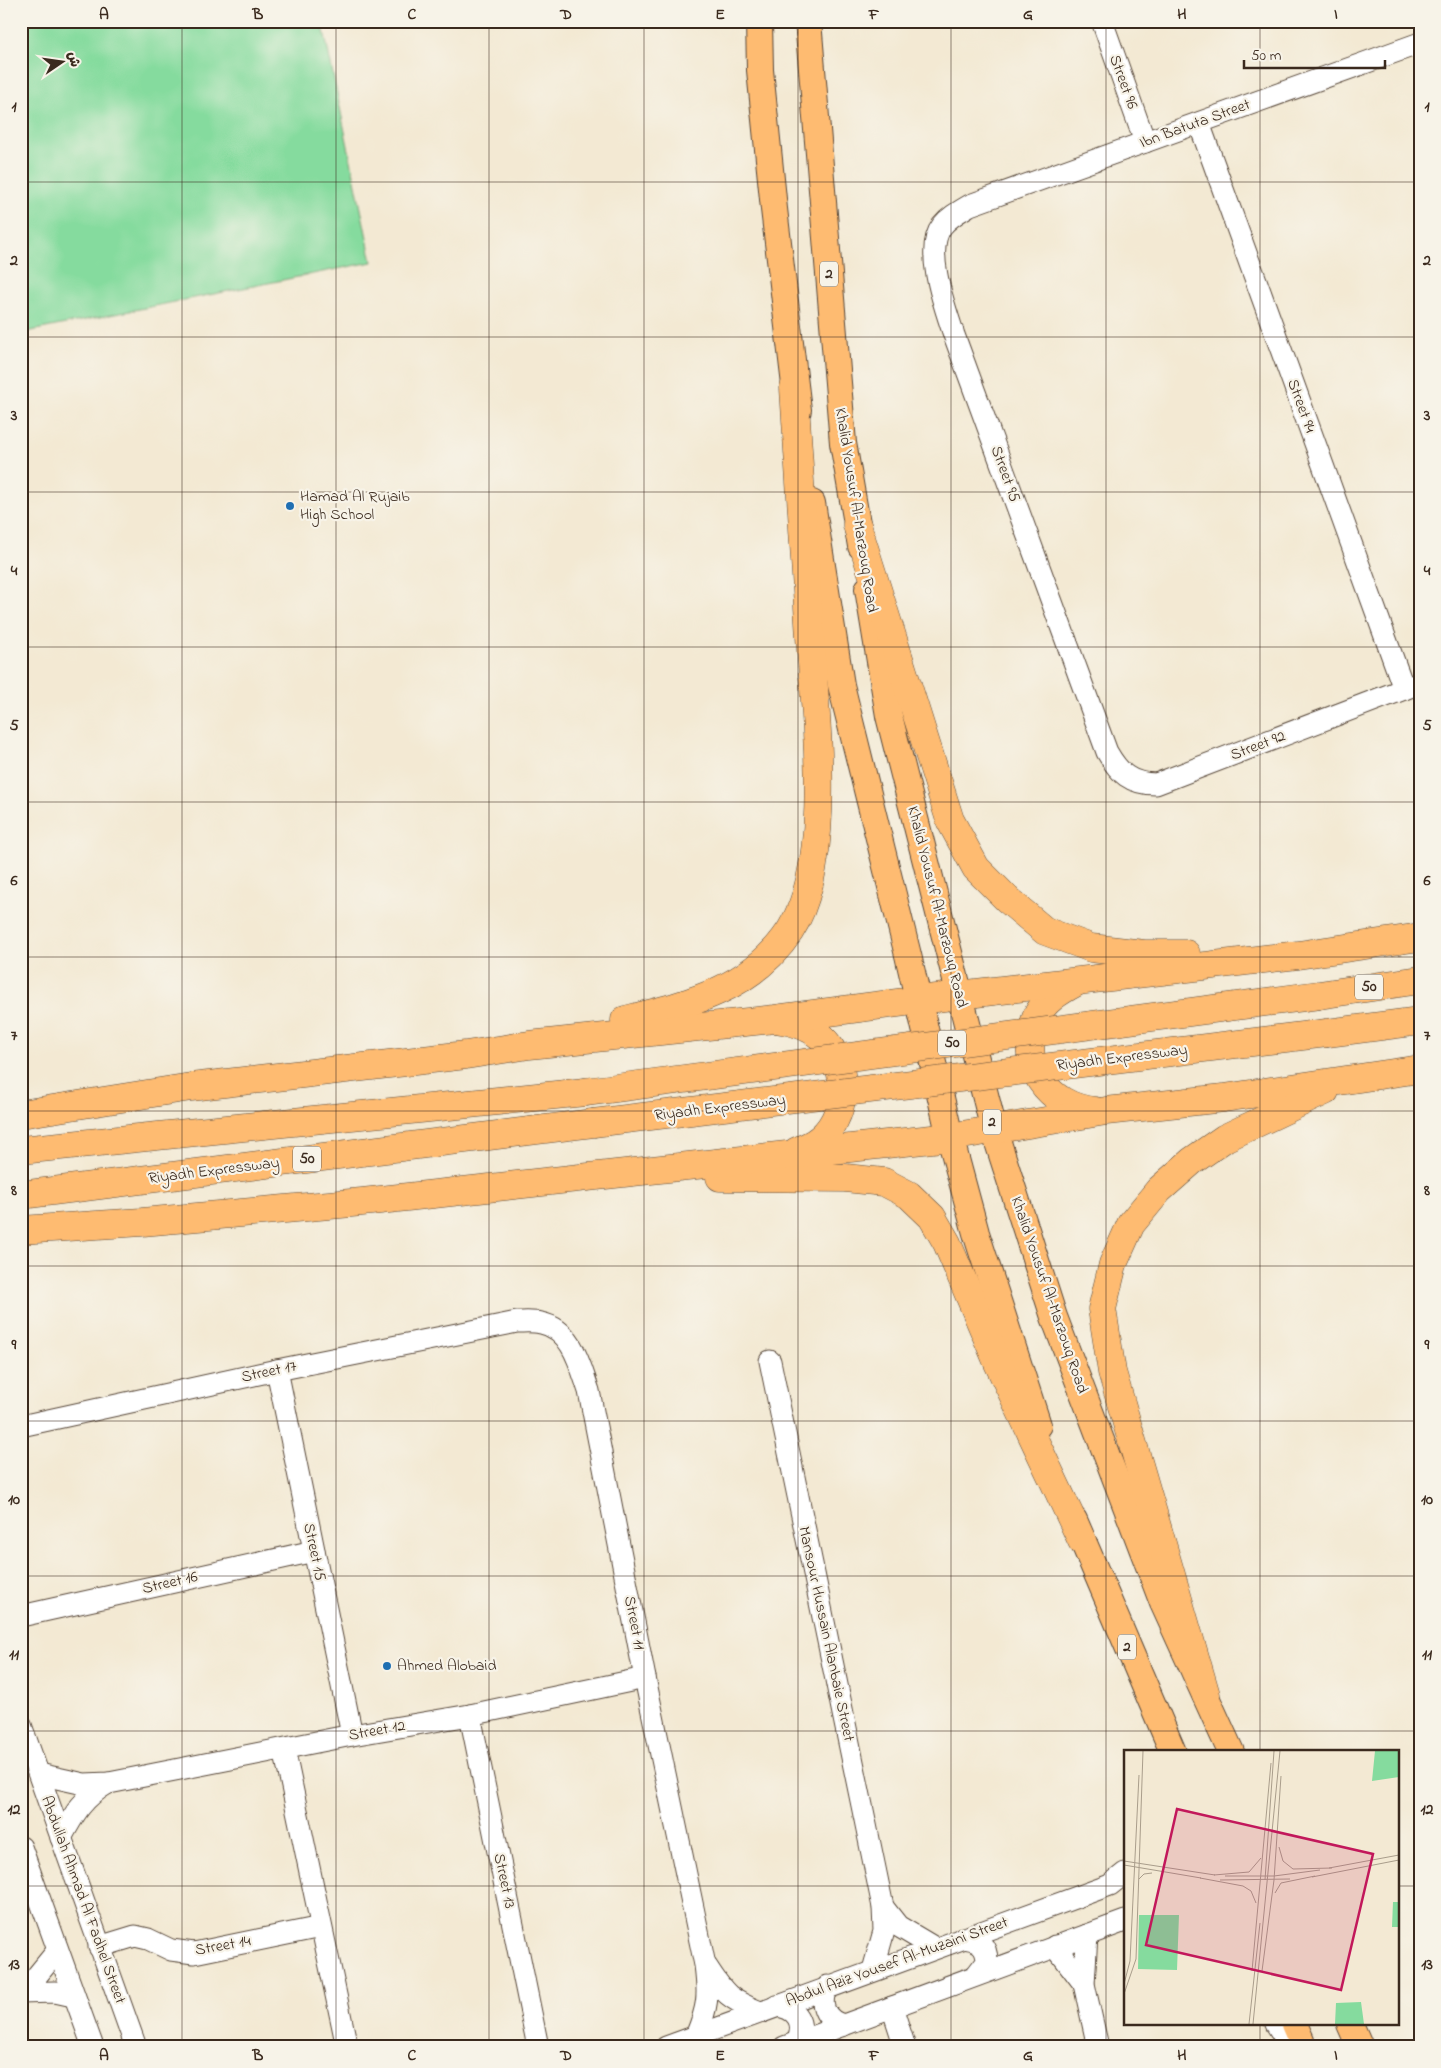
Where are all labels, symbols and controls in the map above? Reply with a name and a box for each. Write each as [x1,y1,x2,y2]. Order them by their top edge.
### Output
text: A [99,3,109,27]
text: B [252,3,264,27]
text: C [408,3,417,27]
text: D [559,3,572,27]
text: E [715,3,725,27]
text: F [868,3,880,27]
text: G [1023,3,1033,27]
text: H [1177,3,1187,27]
text: I [1334,3,1338,27]
north arrow [38,38,88,88]
scale bar [1244,38,1385,70]
text: 50 m [1251,45,1282,67]
text: ش [61,50,85,69]
street label: Street 96 [1102,51,1144,113]
street label: Ibn Batuta Street [1136,93,1254,155]
text: 1 [11,95,17,119]
text: 1 [1424,95,1430,119]
text: 2 [9,249,18,273]
text: 2 [1422,249,1431,273]
road number: 2 [820,262,838,286]
street label: Street 94 [1280,376,1322,437]
text: 3 [10,404,18,428]
text: 3 [1423,404,1431,428]
street label: Khalid Yousuf Al-Marzouq Road [828,406,884,614]
street label: Street 95 [984,443,1026,505]
place label: Hamad Al Rujaib High School [300,485,410,527]
marker: Hamad Al Rujaib High School [284,500,296,512]
text: 4 [10,559,18,583]
text: 4 [1423,559,1431,583]
text: 5 [9,714,19,738]
text: 5 [1422,714,1432,738]
street label: Street 92 [1227,725,1289,767]
street label: Khalid Yousuf Al-Marzouq Road [900,804,974,1010]
text: 6 [9,869,18,893]
text: 6 [1422,869,1431,893]
road number: 50 [1355,974,1383,1000]
text: 7 [11,1024,18,1048]
text: 7 [1424,1024,1431,1048]
road number: 50 [938,1030,966,1056]
street label: Riyadh Expressway [1055,1038,1189,1078]
street label: Riyadh Expressway [653,1088,787,1128]
road number: 2 [983,1110,1001,1134]
road number: 50 [293,1146,321,1172]
street label: Riyadh Expressway [147,1151,281,1191]
text: 8 [10,1179,17,1203]
text: 8 [1423,1179,1430,1203]
street label: Khalid Yousuf Al-Marzouq Road [1004,1193,1094,1397]
text: 9 [11,1333,17,1357]
text: 9 [1424,1333,1430,1357]
street label: Street 17 [239,1354,299,1390]
text: 10 [8,1488,20,1512]
text: 10 [1421,1488,1433,1512]
street label: Street 15 [296,1521,332,1583]
street label: Mansour Hussain Alanbaie Street [791,1524,861,1744]
street label: Street 16 [140,1565,200,1601]
street label: Street 11 [617,1594,651,1652]
road number: 2 [1118,1634,1136,1660]
text: 11 [9,1643,20,1667]
text: 11 [1422,1643,1433,1667]
place label: Ahmed Alobaid [397,1654,496,1678]
marker: Ahmed Alobaid [381,1660,393,1672]
street label: Street 12 [347,1714,407,1748]
inset map [1124,1750,1398,2026]
street label: Abdullah Ahmad Al Fadhel Street [34,1793,132,2008]
text: 12 [7,1798,21,1822]
text: 12 [1420,1798,1434,1822]
street label: Street 13 [486,1851,522,1911]
street label: Abdul Aziz Yousef Al-Muzaini Street [783,1910,1012,2013]
street label: Street 14 [193,1929,253,1963]
text: 13 [8,1953,20,1977]
text: 13 [1421,1953,1433,1977]
text: A [99,2044,109,2068]
text: B [252,2044,264,2068]
text: C [408,2044,417,2068]
text: D [559,2044,572,2068]
text: E [715,2044,725,2068]
text: F [868,2044,880,2068]
text: G [1023,2044,1033,2068]
text: H [1177,2044,1187,2068]
text: I [1334,2044,1338,2068]

